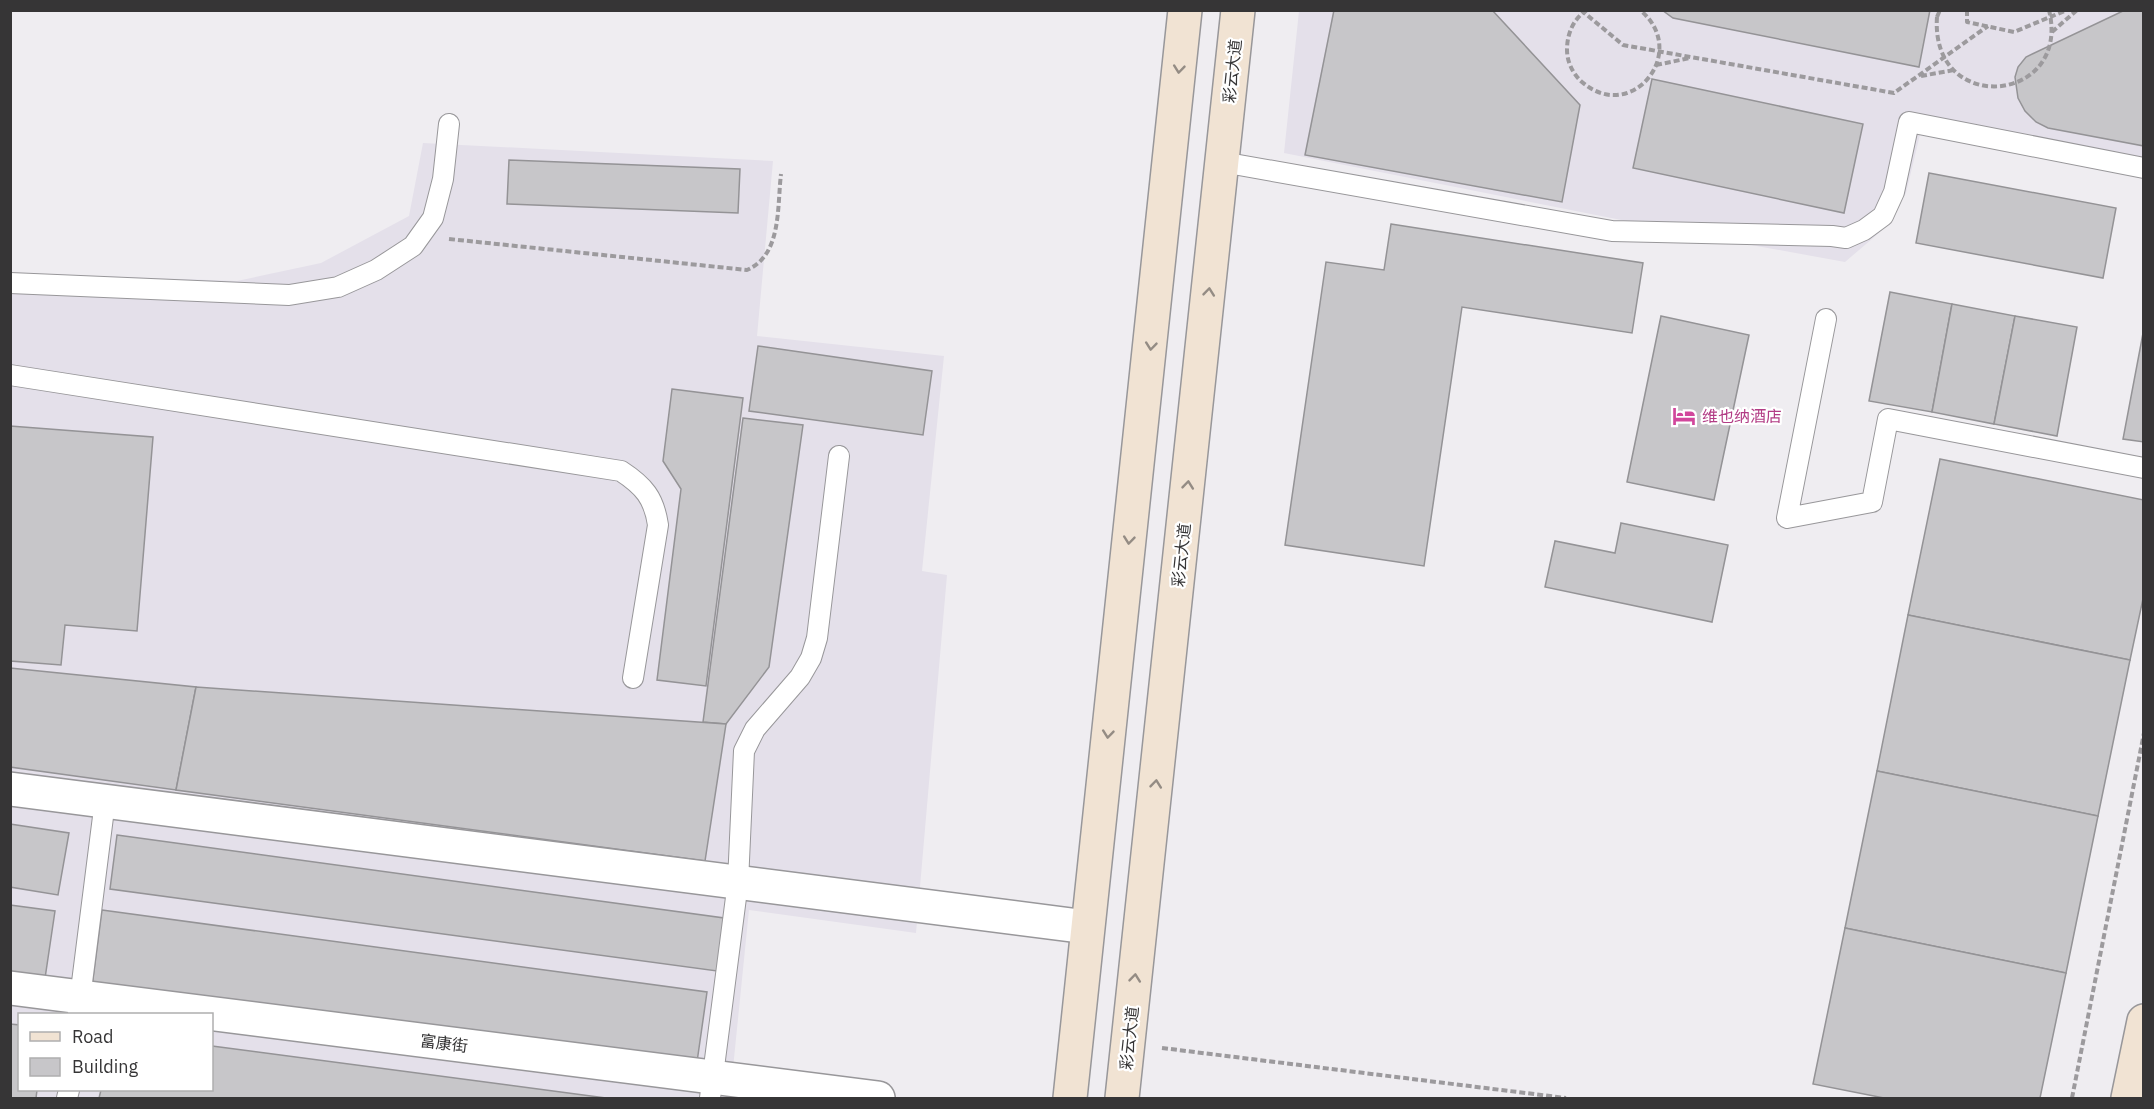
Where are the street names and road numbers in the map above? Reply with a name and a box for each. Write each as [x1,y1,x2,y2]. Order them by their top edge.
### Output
street label: 彩云大道 [1219,38,1245,104]
street label: 彩云大道 [1168,522,1194,588]
street label: 彩云大道 [1116,1005,1142,1071]
street label: 富康街 [419,1030,469,1056]

